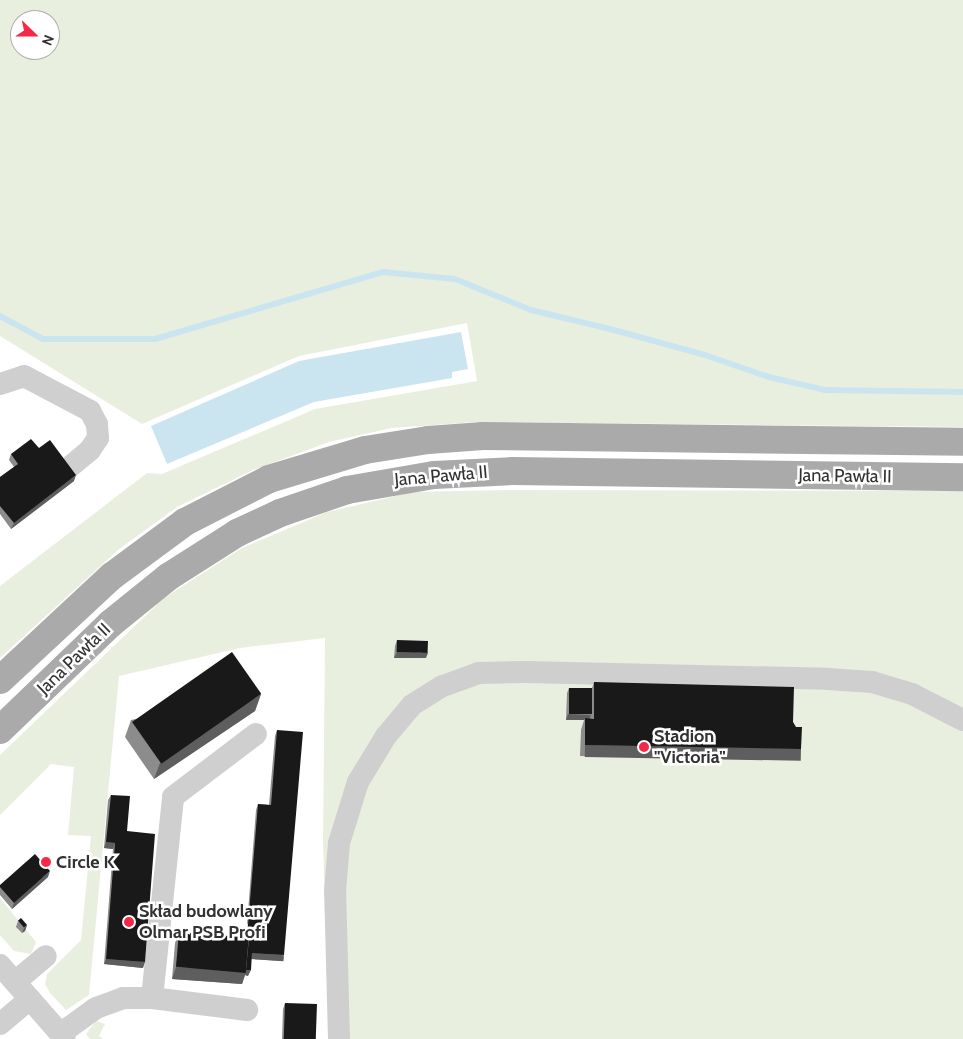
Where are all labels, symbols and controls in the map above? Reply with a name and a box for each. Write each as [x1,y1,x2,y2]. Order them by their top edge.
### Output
north arrow [10,10,60,60]
text: N [38,32,58,48]
street label: Jana Pawła II [394,461,488,491]
street label: Jana Pawła II [798,464,892,488]
street label: Jana Pawła II [33,619,115,699]
place label: Stadion "Victoria" [654,726,726,769]
marker: Stadion "Victoria" [638,741,650,753]
place label: Circle K [56,851,115,873]
marker: Circle K [40,856,52,868]
place label: Skład budowlany Olmar PSB Profi [139,901,273,944]
marker: Skład budowlany Olmar PSB Profi [123,916,135,928]

